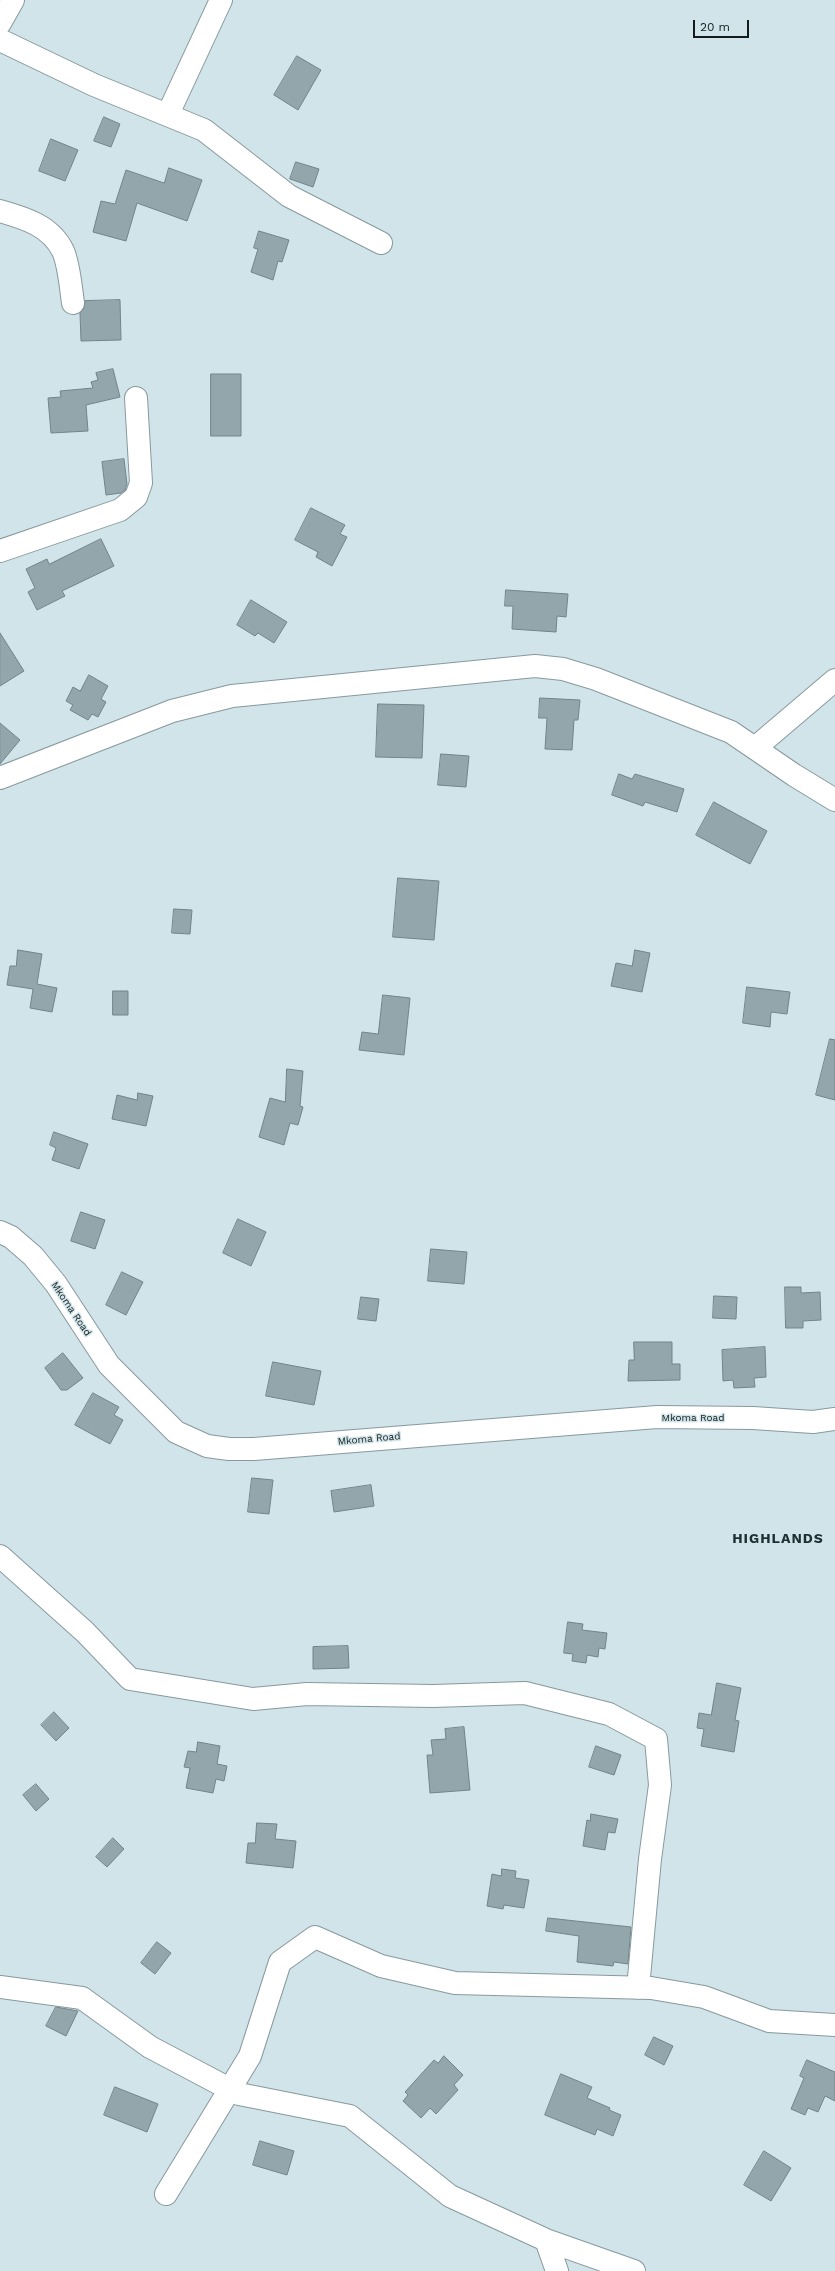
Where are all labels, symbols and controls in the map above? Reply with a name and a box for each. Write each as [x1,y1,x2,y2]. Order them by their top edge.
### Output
scale bar [695,12,751,38]
text: 20 m [700,20,730,34]
street label: Mkoma Road [48,1280,94,1338]
street label: Mkoma Road [662,1412,724,1424]
street label: Mkoma Road [337,1430,401,1448]
district label: HIGHLANDS [732,1531,824,1547]

